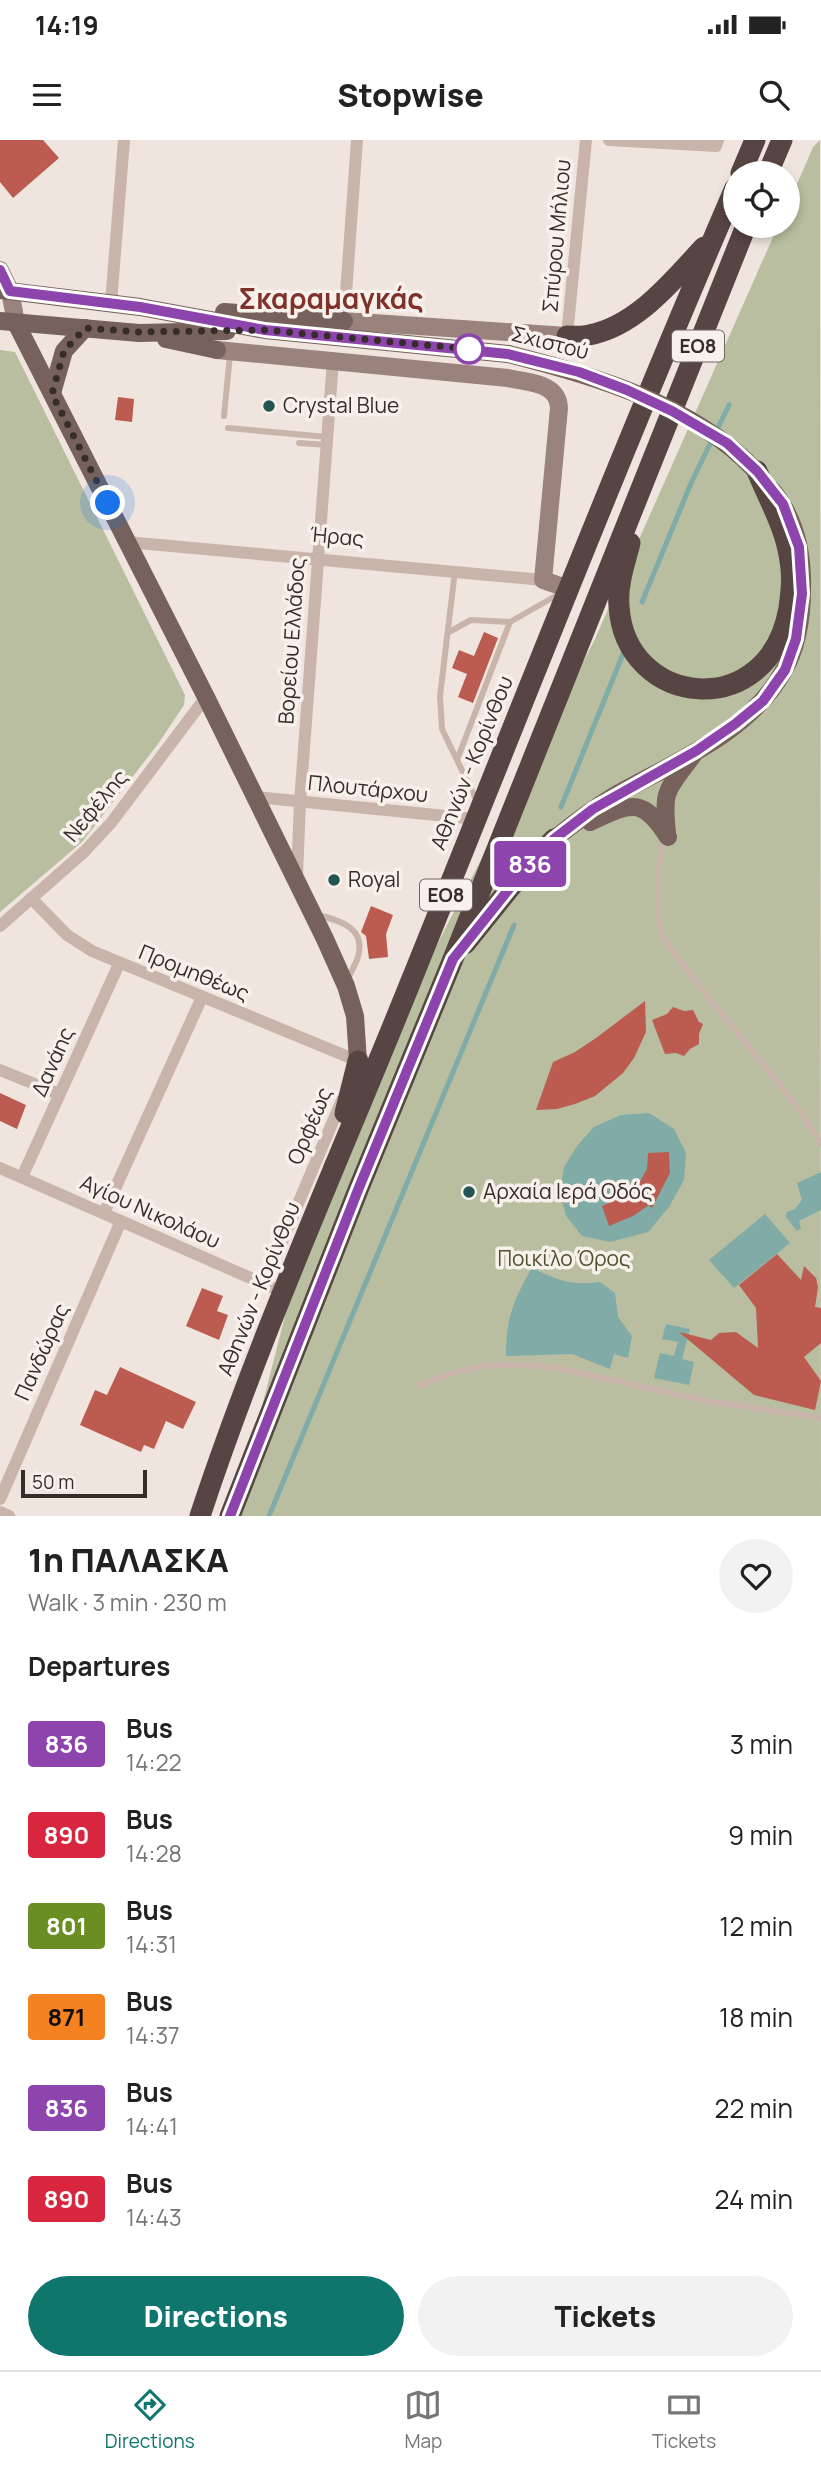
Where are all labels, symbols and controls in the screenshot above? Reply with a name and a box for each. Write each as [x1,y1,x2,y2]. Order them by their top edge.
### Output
text: 14:19 [35,7,99,43]
text: Stopwise [337,73,484,117]
icon: menu [28,76,66,114]
icon: search [755,76,793,114]
street label: Σπύρου Μήλιου [535,158,577,314]
map controls [723,161,800,238]
button: locate [723,161,800,238]
district label: Σκαραμαγκάς [239,279,423,317]
street label: Σχιστού [509,319,592,365]
road number: ΕΟ8 [672,330,724,362]
unlabelled marker [454,334,484,364]
place label: Crystal Blue [283,391,399,419]
marker: Crystal Blue [261,398,277,414]
your location [90,485,125,520]
street label: Ήρας [309,520,365,552]
street label: Βορείου Ελλάδος [271,557,311,725]
street label: Αθηνών - Κορίνθου [423,671,519,854]
street label: Νεφέλης [57,763,134,847]
street label: Πλουτάρχου [307,768,429,808]
line badge: 836 [490,841,570,887]
text: 836 [508,847,552,880]
place label: Royal [348,865,400,893]
marker: Royal [326,872,342,888]
road number: ΕΟ8 [420,880,472,910]
street label: Προμηθέως [135,937,254,1007]
street label: Δανάης [24,1022,80,1101]
street label: Ορφέως [280,1083,338,1168]
street label: Αγίου Νικολάου [76,1168,225,1254]
place label: Αρχαία Ιερά Οδός [483,1177,653,1205]
marker: Αρχαία Ιερά Οδός [461,1184,477,1200]
street label: Αθηνών - Κορίνθου [210,1197,306,1380]
park label: Ποικίλο Όρος [497,1244,631,1272]
street label: Πανδώρας [7,1299,75,1404]
scale bar [21,1467,147,1499]
text: 50 m [32,1469,74,1495]
text: 1η ΠΑΛΑΣΚΑ [28,1537,229,1582]
button: heart [719,1539,793,1613]
text: Walk · 3 min · 230 m [28,1586,227,1618]
text: Departures [28,1648,170,1684]
text: Bus [126,1710,173,1746]
text: 3 min [730,1726,793,1762]
text: 836 [45,1727,88,1760]
text: 14:22 [126,1746,182,1778]
text: Bus [126,1801,173,1837]
text: 9 min [728,1817,793,1853]
text: 890 [44,1818,89,1851]
text: 14:28 [126,1837,182,1869]
text: Bus [126,1892,173,1928]
text: 12 min [719,1908,793,1944]
text: 801 [46,1909,87,1942]
text: 14:31 [126,1928,177,1960]
text: Bus [126,1983,173,2019]
text: 18 min [719,1999,793,2035]
text: 871 [47,2000,86,2033]
text: 14:37 [126,2019,180,2051]
text: Bus [126,2074,173,2110]
text: 22 min [715,2090,793,2126]
text: 836 [45,2091,88,2124]
text: 14:41 [126,2110,178,2142]
text: Bus [126,2165,173,2201]
text: 24 min [715,2181,793,2217]
text: 890 [44,2182,89,2215]
text: 14:43 [126,2201,182,2233]
button: Directions [28,2276,404,2356]
button: Tickets [418,2276,793,2356]
tab: Directions [105,2386,195,2454]
tab: Map [404,2386,442,2454]
tab: Tickets [652,2386,716,2454]

